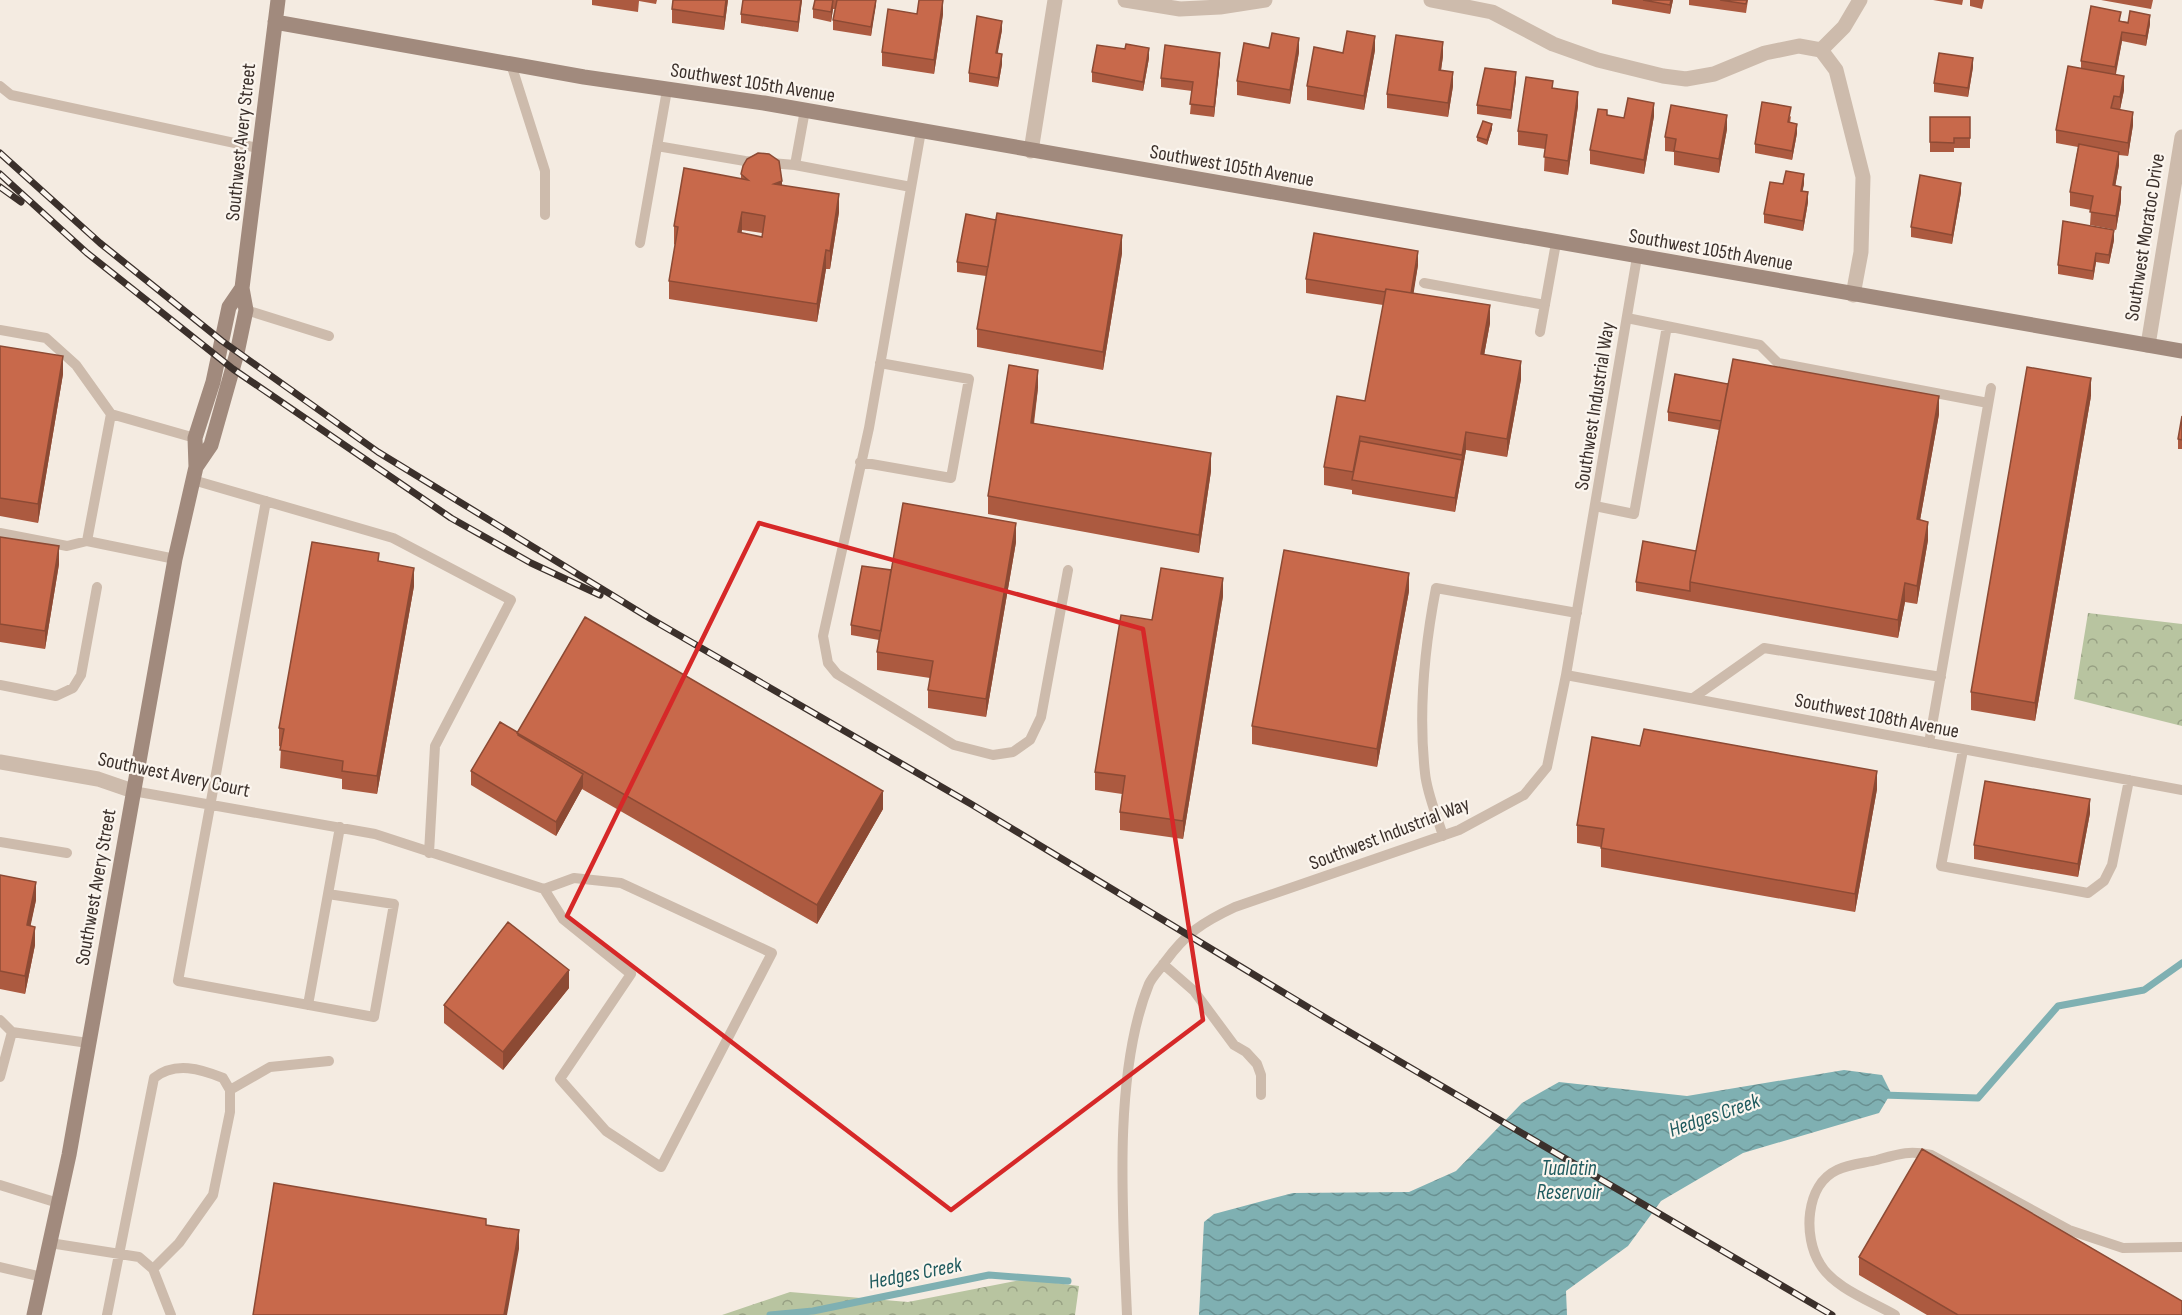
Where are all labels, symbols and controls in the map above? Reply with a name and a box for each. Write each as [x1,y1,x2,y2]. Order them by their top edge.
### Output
street label: Southwest 105th Avenue [669,58,837,108]
street label: Southwest Avery Street [221,62,261,222]
street label: Southwest 105th Avenue [1148,140,1316,192]
street label: Southwest Moratoc Drive [2120,152,2170,323]
street label: Southwest 105th Avenue [1627,224,1795,276]
street label: Southwest Industrial Way [1570,320,1620,492]
street label: Southwest 108th Avenue [1793,688,1961,744]
street label: Southwest Avery Court [96,747,252,803]
street label: Southwest Industrial Way [1306,792,1473,876]
street label: Southwest Avery Street [70,807,122,967]
water label: Hedges Creek [1665,1088,1764,1143]
water label: Tualatin Reservoir [1536,1156,1603,1205]
water label: Hedges Creek [866,1252,965,1295]

